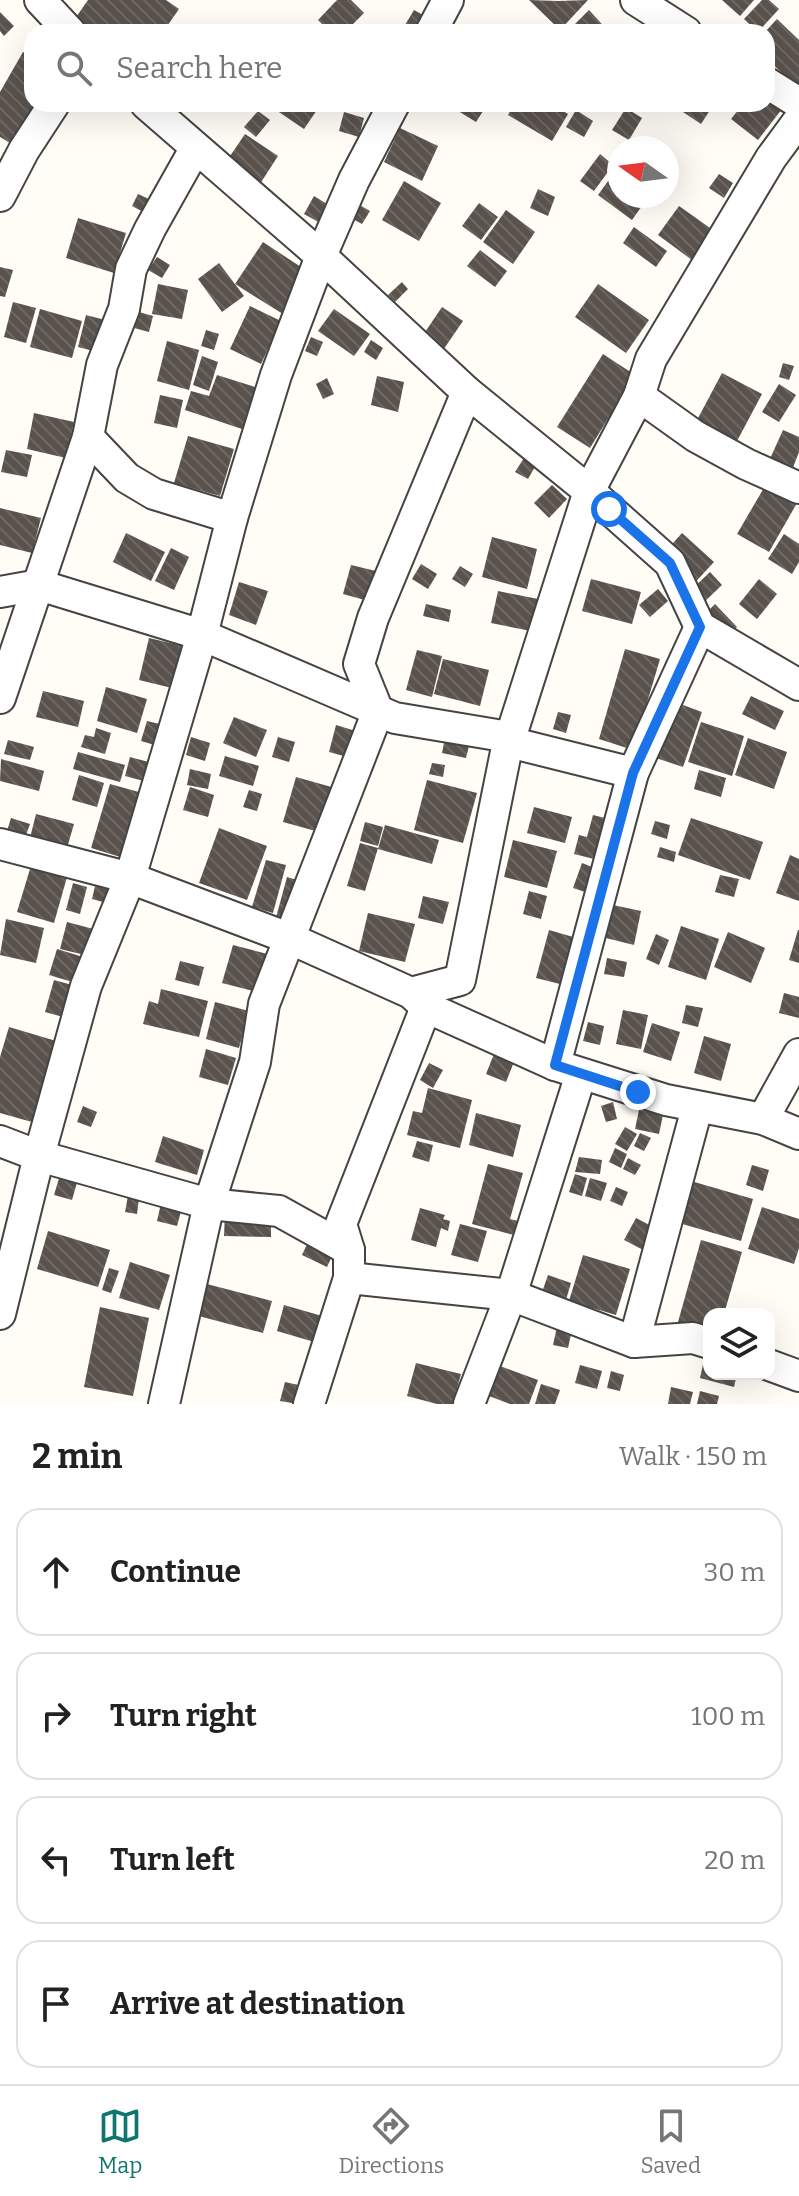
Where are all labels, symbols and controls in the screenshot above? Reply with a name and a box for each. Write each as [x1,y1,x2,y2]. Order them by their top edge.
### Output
search box [24,24,775,112]
icon: search [52,46,96,90]
text: Search here [116,50,283,86]
north arrow [607,136,679,208]
route start [591,491,627,527]
route end [620,1074,656,1110]
map controls [703,1308,775,1380]
button: layers [703,1308,775,1380]
text: 2 min [32,1436,122,1477]
text: Walk · 150 m [619,1441,767,1472]
icon: ahead [34,1550,78,1594]
text: Continue [110,1554,241,1590]
text: 30 m [704,1557,765,1588]
icon: right [34,1694,78,1738]
text: Turn right [110,1698,257,1734]
text: 100 m [691,1701,765,1732]
icon: left [34,1838,78,1882]
text: Turn left [110,1842,235,1878]
text: 20 m [704,1845,765,1876]
icon: arrive [34,1982,78,2026]
text: Arrive at destination [110,1986,405,2022]
tab: Map [98,2104,142,2179]
tab: Directions [339,2104,444,2179]
tab: Saved [641,2104,701,2179]

